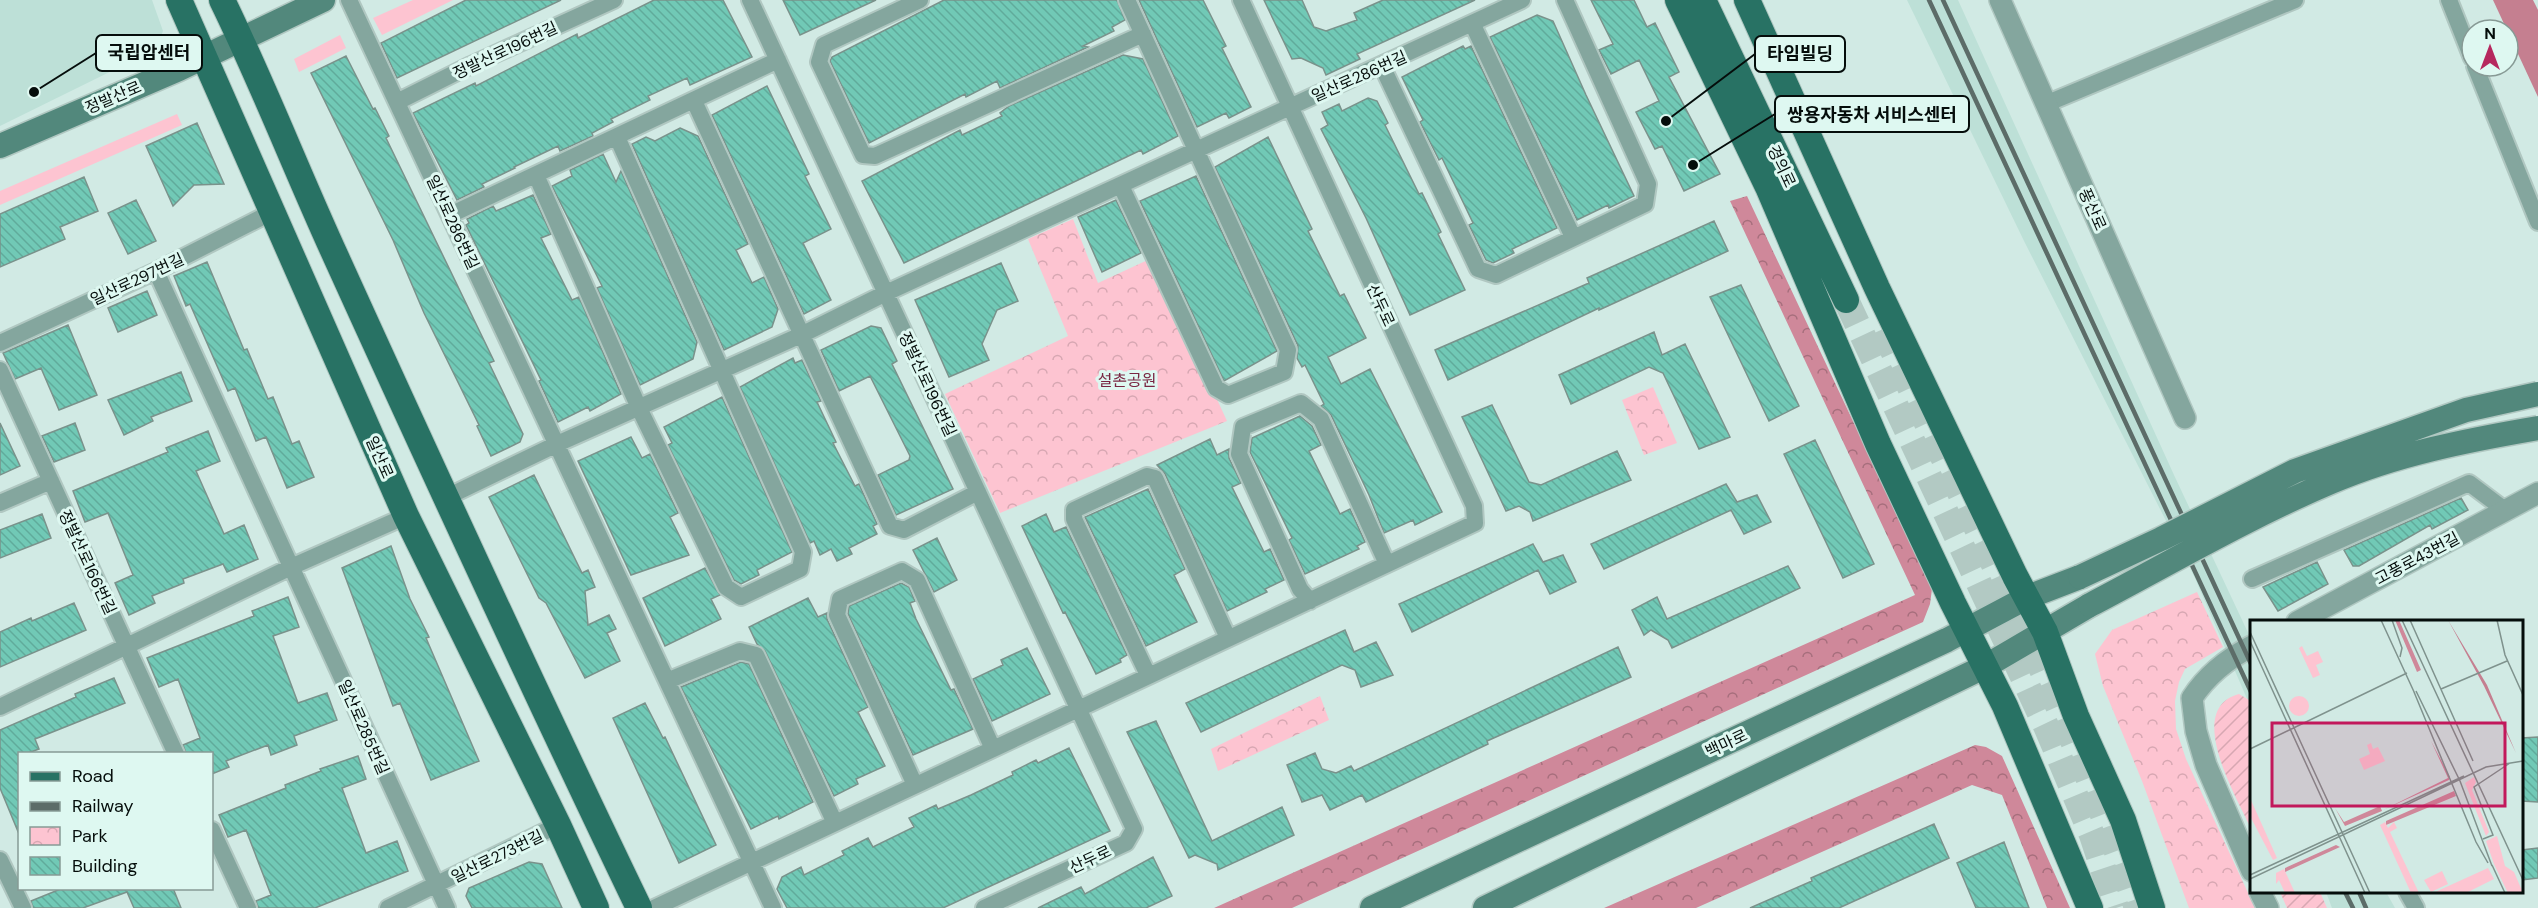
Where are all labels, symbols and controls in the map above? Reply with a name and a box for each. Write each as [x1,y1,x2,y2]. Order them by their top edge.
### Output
street label: 정발산로196번길 [449,17,561,84]
north arrow [2460,18,2520,78]
text: N [2484,23,2496,44]
callout: 국립암센터 [96,35,202,71]
callout: 타임빌딩 [1755,36,1845,72]
text: 국립암센터 [108,41,190,65]
text: 타임빌딩 [1767,42,1833,66]
street label: 일산로286번길 [1308,46,1410,107]
street label: 정발산로 [82,76,145,119]
callout: 쌍용자동차 서비스센터 [1775,96,1969,132]
text: 쌍용자동차 서비스센터 [1787,103,1957,127]
street label: 경의로 [1763,142,1801,191]
street label: 일산로286번길 [421,171,484,273]
street label: 풍산로 [2074,185,2111,234]
street label: 일산로297번길 [87,249,187,310]
street label: 산두로 [1362,281,1400,330]
street label: 정발산로196번길 [894,328,961,440]
park label: 설촌공원 [1098,370,1156,391]
street label: 일산로 [361,433,398,482]
street label: 정발산로166번길 [54,506,121,618]
street label: 고풍로43번길 [2371,527,2463,589]
inset map [2250,620,2523,893]
street label: 일산로285번길 [333,676,394,778]
street label: 백마로 [1702,724,1751,762]
legend [18,752,213,890]
text: Road [72,764,114,788]
text: Railway [72,794,134,818]
text: Park [72,824,108,848]
street label: 일산로273번길 [448,825,547,888]
street label: 산두로 [1066,840,1115,878]
text: Building [72,854,137,878]

